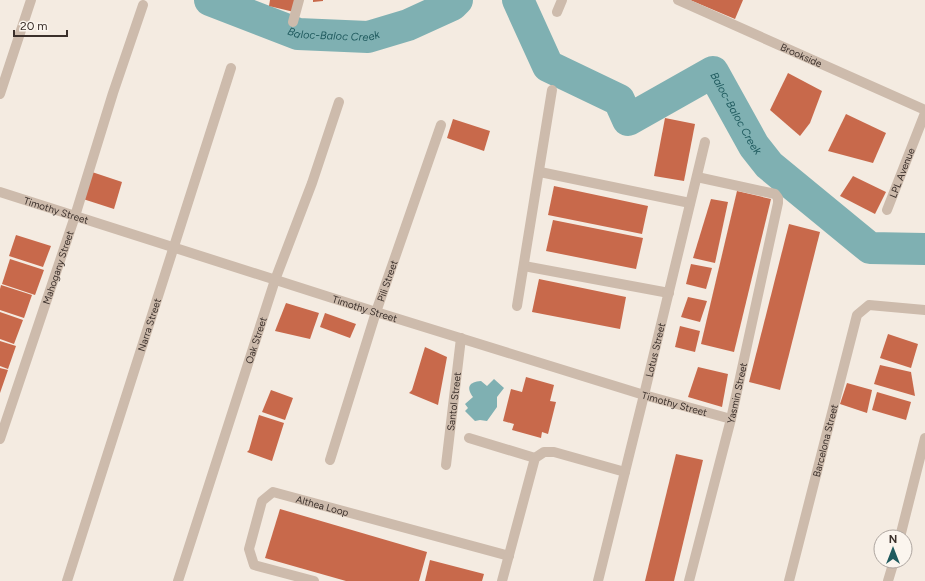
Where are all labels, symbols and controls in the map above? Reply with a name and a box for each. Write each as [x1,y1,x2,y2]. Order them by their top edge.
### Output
scale bar [14,12,67,38]
text: 20 m [20,19,48,33]
water label: Baloc-Baloc Creek [286,24,382,44]
street label: Brookside [778,40,825,70]
water label: Baloc-Baloc Creek [708,70,765,158]
street label: LPL Avenue [886,145,917,200]
street label: Timothy Street [22,194,90,226]
street label: Mahogany Street [39,229,76,306]
street label: Pili Street [374,258,400,303]
street label: Timothy Street [331,292,399,325]
street label: Narra Street [134,296,164,353]
street label: Oak Street [242,315,269,365]
street label: Lotus Street [642,321,668,378]
street label: Yasmin Street [724,361,750,425]
street label: Santol Street [444,371,463,432]
street label: Timothy Street [640,388,709,419]
street label: Barcelona Street [809,402,841,478]
street label: Althea Loop [295,492,350,519]
north arrow [873,529,913,569]
text: N [889,533,897,546]

